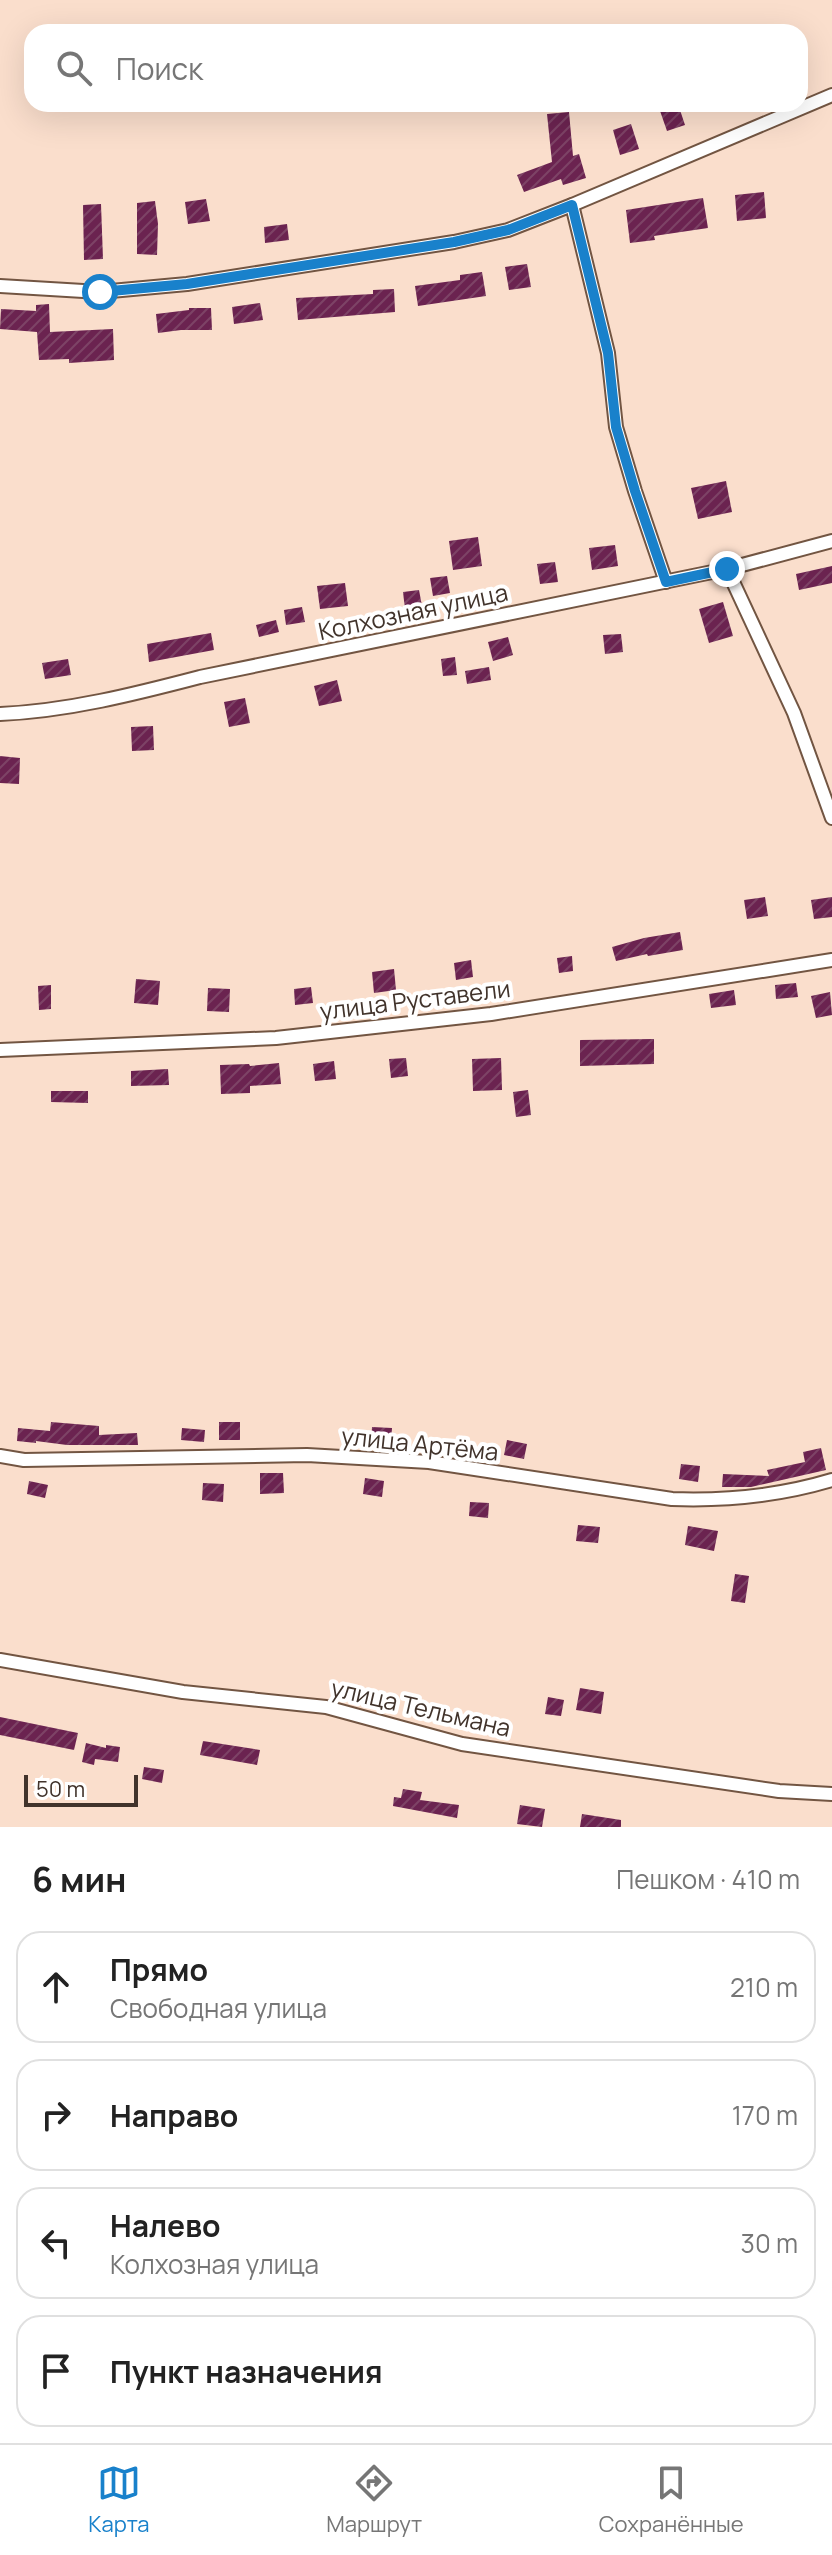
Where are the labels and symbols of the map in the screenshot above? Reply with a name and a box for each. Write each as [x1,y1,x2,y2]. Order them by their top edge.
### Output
route start [82,274,118,310]
route end [709,551,745,587]
street label: Колхозная улица [315,575,511,647]
street label: улица Руставели [318,971,512,1027]
street label: улица Артёма [340,1418,500,1468]
street label: улица Тельмана [328,1670,514,1744]
scale bar [24,1771,138,1807]

